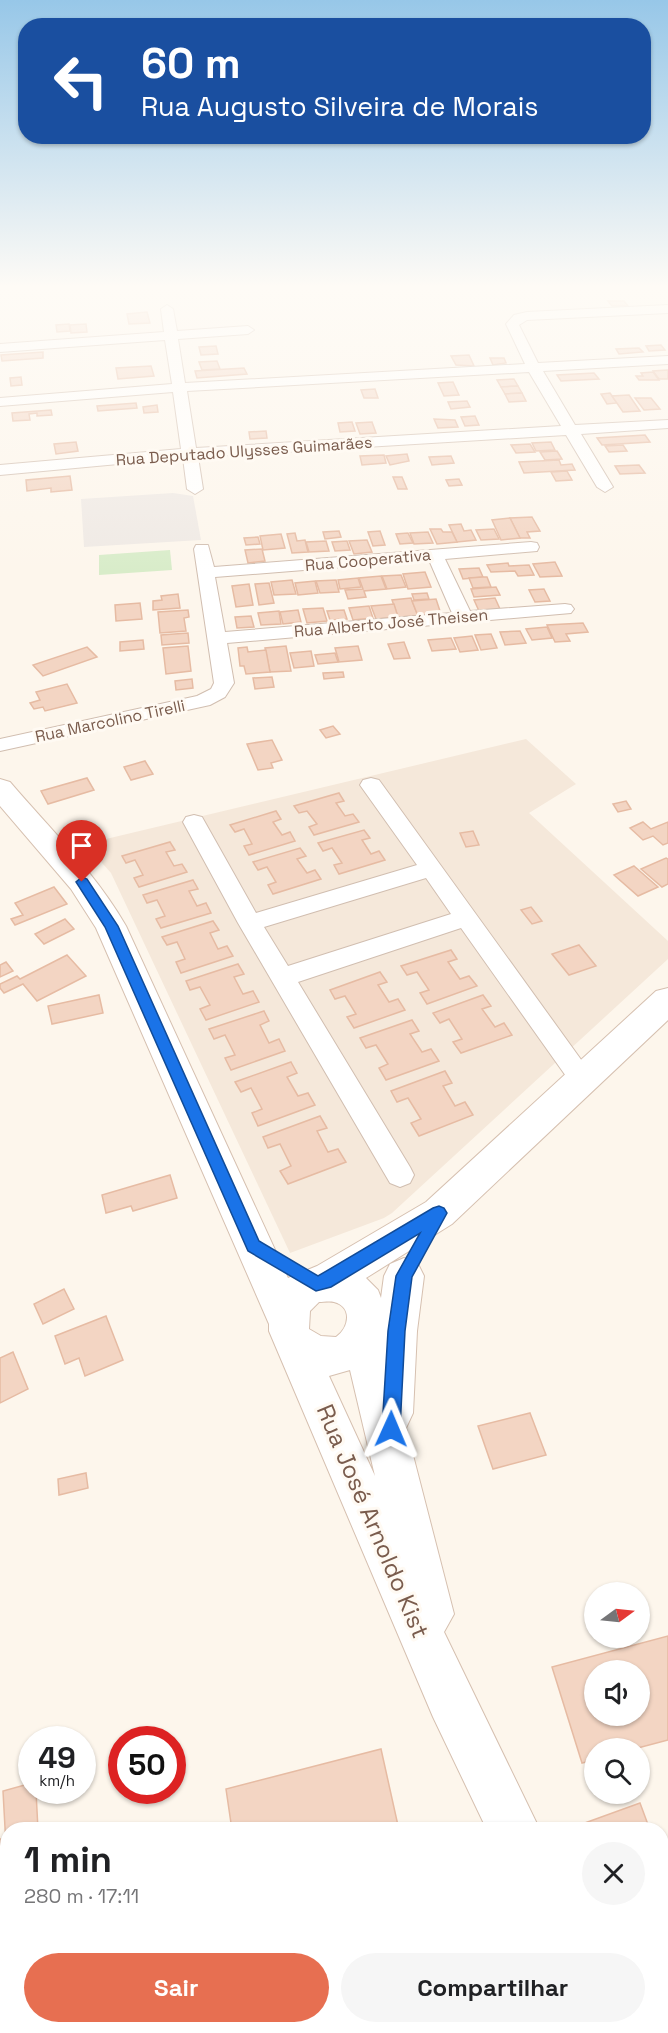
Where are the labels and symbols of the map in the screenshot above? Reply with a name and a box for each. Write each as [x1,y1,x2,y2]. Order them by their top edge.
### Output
street label: Rua Deputado Ulysses Guimarães [115,432,373,470]
street label: Rua Cooperativa [304,544,432,576]
street label: Rua Alberto José Theisen [293,604,489,642]
street label: Rua Marcolino Tirelli [33,695,187,747]
pin [56,820,107,882]
position arrow [359,1397,423,1461]
street label: Rua José Arnoldo Kist [310,1399,436,1643]
north arrow [584,1582,650,1648]
speed limit sign: 50 [108,1726,186,1804]

